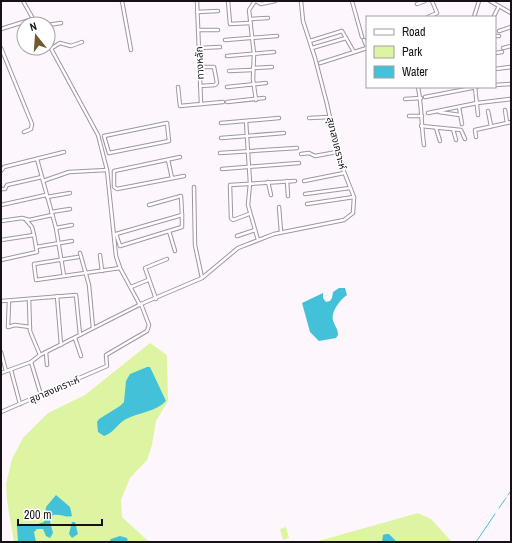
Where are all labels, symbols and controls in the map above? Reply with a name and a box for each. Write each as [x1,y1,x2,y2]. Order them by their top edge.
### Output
north arrow [16,16,56,56]
legend [366,16,496,88]
text: N [28,19,38,34]
text: Road [402,24,426,40]
text: Park [402,44,422,60]
street label: ทางหลัก [192,46,207,80]
text: Water [402,64,429,80]
street label: สุขาสงเคราะห์ [324,116,349,171]
street label: สุขาสงเคราะห์ [27,373,82,406]
scale bar [18,501,102,527]
text: 200 m [24,507,51,523]

